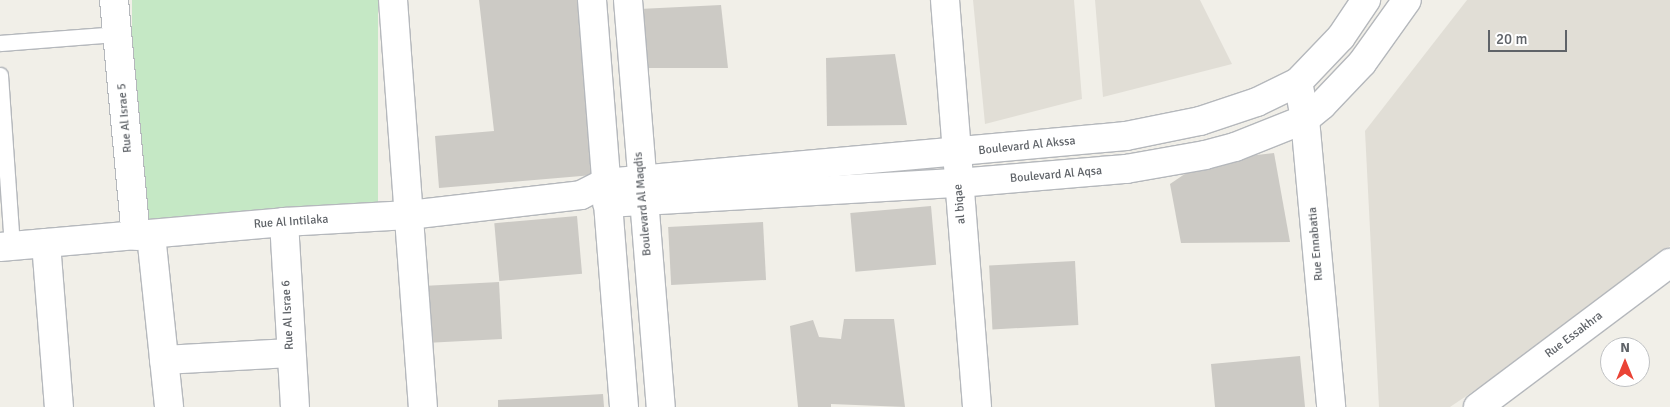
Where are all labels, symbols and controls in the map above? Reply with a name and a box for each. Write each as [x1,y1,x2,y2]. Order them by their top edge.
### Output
scale bar [1490,20,1569,52]
text: 20 m [1496,30,1527,48]
street label: Rue Al Israe 5 [115,83,135,153]
street label: Boulevard Al Akssa [978,134,1076,158]
street label: Boulevard Al Maqdis [631,151,655,257]
street label: Boulevard Al Aqsa [1009,164,1103,186]
street label: al biqae [951,183,969,225]
street label: Rue Ennabatia [1306,207,1326,281]
street label: Rue Al Intilaka [253,212,329,232]
street label: Rue Al Israe 6 [279,280,297,350]
street label: Rue Essakhra [1542,309,1606,361]
north arrow [1600,337,1650,387]
text: N [1620,339,1630,356]

